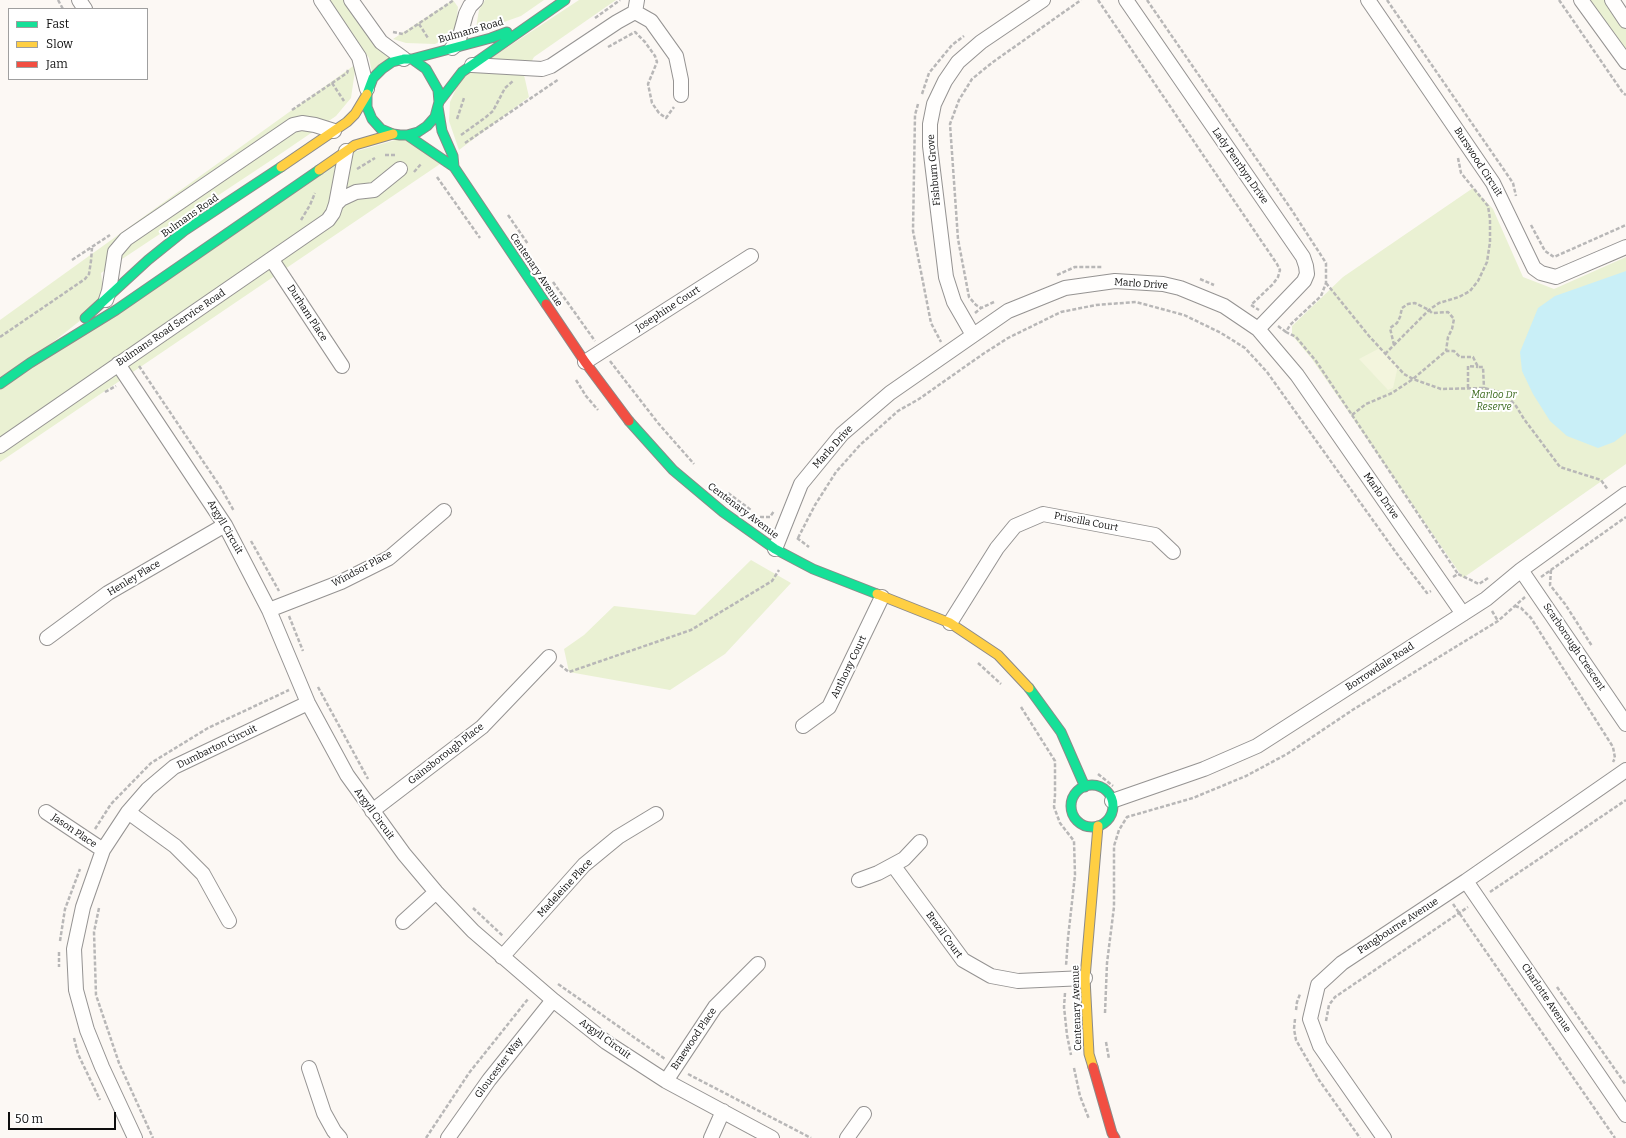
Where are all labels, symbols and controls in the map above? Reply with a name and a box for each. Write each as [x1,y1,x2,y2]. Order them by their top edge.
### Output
legend [8,8,148,80]
street label: Bulmans Road [437,16,505,46]
text: Fast [46,17,69,31]
text: Slow [46,37,73,51]
text: Jam [46,57,68,71]
street label: Burswood Circuit [1451,125,1505,199]
street label: Lady Penrhyn Drive [1209,126,1271,206]
street label: Fishburn Grove [925,134,943,206]
street label: Bulmans Road [159,192,221,240]
street label: Centenary Avenue [507,231,565,309]
street label: Marlo Drive [1114,276,1168,292]
street label: Durham Place [284,282,330,344]
street label: Josephine Court [634,284,702,334]
street label: Bulmans Road Service Road [114,287,228,369]
park label: Marloo Dr Reserve [1471,389,1517,412]
street label: Marlo Drive [811,423,855,471]
street label: Marlo Drive [1361,471,1401,521]
street label: Centenary Avenue [705,480,781,542]
street label: Argyll Circuit [205,498,245,556]
street label: Priscilla Court [1053,510,1119,534]
street label: Windsor Place [330,548,394,590]
street label: Henley Place [105,558,163,598]
street label: Scarborough Crescent [1540,601,1608,693]
street label: Anthony Court [829,634,869,700]
street label: Borrowdale Road [1344,640,1416,694]
street label: Gainsborough Place [406,721,486,787]
street label: Dumbarton Circuit [175,723,259,771]
street label: Argyll Circuit [351,786,397,842]
street label: Jason Place [49,812,99,850]
street label: Madeleine Place [535,856,595,920]
street label: Pangbourne Avenue [1355,895,1441,957]
street label: Brazil Court [923,909,965,961]
street label: Charlotte Avenue [1519,961,1573,1035]
street label: Centenary Avenue [1070,965,1084,1051]
street label: Braewood Place [669,1005,719,1073]
street label: Argyll Circuit [577,1016,633,1062]
street label: Gloucester Way [472,1035,526,1101]
scale bar [10,1104,118,1130]
text: 50 m [15,1112,43,1126]

